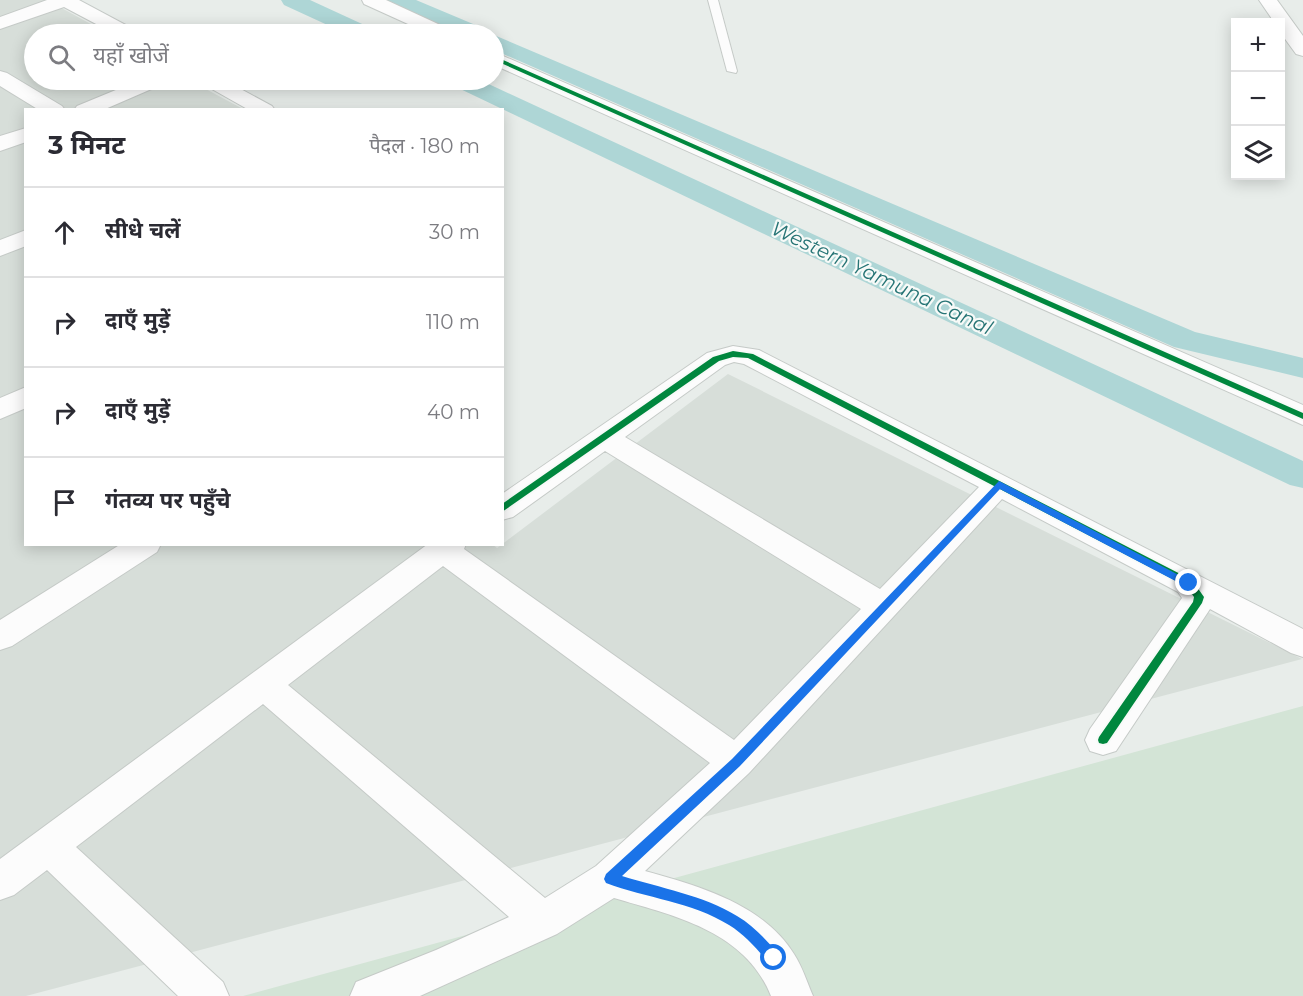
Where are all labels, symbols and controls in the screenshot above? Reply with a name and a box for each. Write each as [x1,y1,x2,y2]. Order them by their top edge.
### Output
map controls [1231,18,1285,180]
button: + [1231,18,1285,72]
search box [24,24,504,90]
icon: search [45,41,78,74]
text: यहाँ खोजें [93,42,169,69]
button: − [1231,72,1285,126]
button: layers [1231,126,1285,180]
text: 3 मिनट [48,129,125,161]
text: पैदल · 180 m [369,134,480,158]
icon: ahead [48,216,81,249]
water label: Western Yamuna Canal [768,216,997,340]
text: सीधे चलें [105,217,181,244]
text: 30 m [429,220,480,244]
icon: right [48,306,81,339]
text: दाएँ मुड़ें [105,307,170,334]
text: 110 m [426,310,480,334]
icon: right [48,396,81,429]
text: दाएँ मुड़ें [105,397,170,424]
text: 40 m [427,400,480,424]
icon: arrive [48,486,81,519]
text: गंतव्य पर पहुँचे [105,487,231,514]
route end [1175,569,1201,595]
route start [760,944,786,970]

